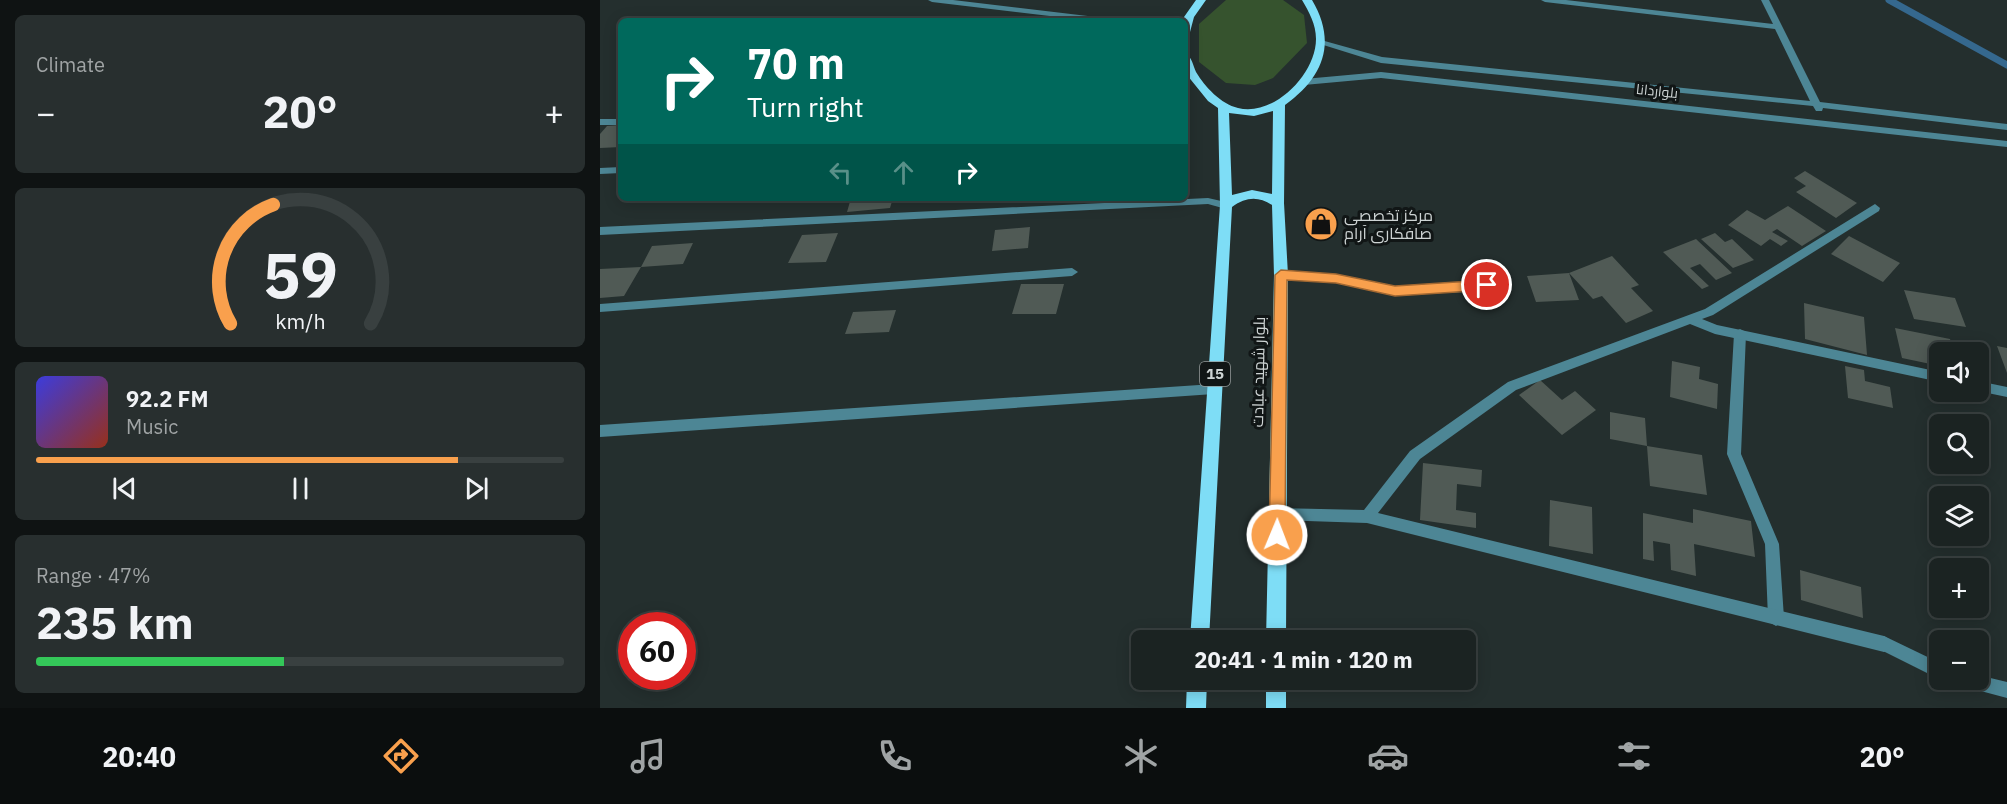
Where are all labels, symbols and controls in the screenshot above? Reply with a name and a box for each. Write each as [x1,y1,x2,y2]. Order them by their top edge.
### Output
text: 70 m [747,36,845,91]
icon: right [648,42,726,120]
text: Climate [36,51,105,78]
street label: بلواردانا [1635,80,1679,102]
text: 20° [262,82,338,140]
text: Turn right [747,89,864,124]
text: − [36,91,56,134]
text: + [544,91,564,134]
icon: left [824,156,857,189]
icon: ahead [887,156,920,189]
icon: right [950,156,983,189]
place label: مرکز تخصصی صافکاری آرام [1344,205,1433,245]
shop icon: مرکز تخصصی صافکاری آرام [1303,206,1339,242]
text: 59 [263,235,337,316]
pin [1461,259,1512,310]
icon: arrive [1470,268,1503,301]
text: km/h [275,308,325,336]
street label: بلوار شهید عبادت [1247,316,1270,428]
map controls [1929,342,1989,690]
button: sound [1929,342,1989,402]
road number: 15 [1200,362,1230,386]
text: 92.2 FM [126,384,209,413]
text: Music [126,413,178,440]
button: search [1929,414,1989,474]
icon: previous [108,472,141,505]
icon: pause [284,472,317,505]
icon: next [460,472,493,505]
button: layers [1929,486,1989,546]
position arrow [1245,503,1309,567]
button: + [1929,558,1989,618]
text: Range · 47% [36,562,151,589]
text: 235 km [36,593,194,651]
speed limit sign: 60 [618,612,696,690]
button: − [1929,630,1989,690]
text: 20:41 · 1 min · 120 m [1194,645,1413,674]
icon: directions [380,735,422,777]
icon: music [627,735,669,777]
icon: phone [874,735,916,777]
icon: climate [1120,735,1162,777]
icon: car [1367,735,1409,777]
icon: filters [1613,735,1655,777]
text: 20:40 [102,739,176,774]
text: 20° [1860,739,1905,774]

